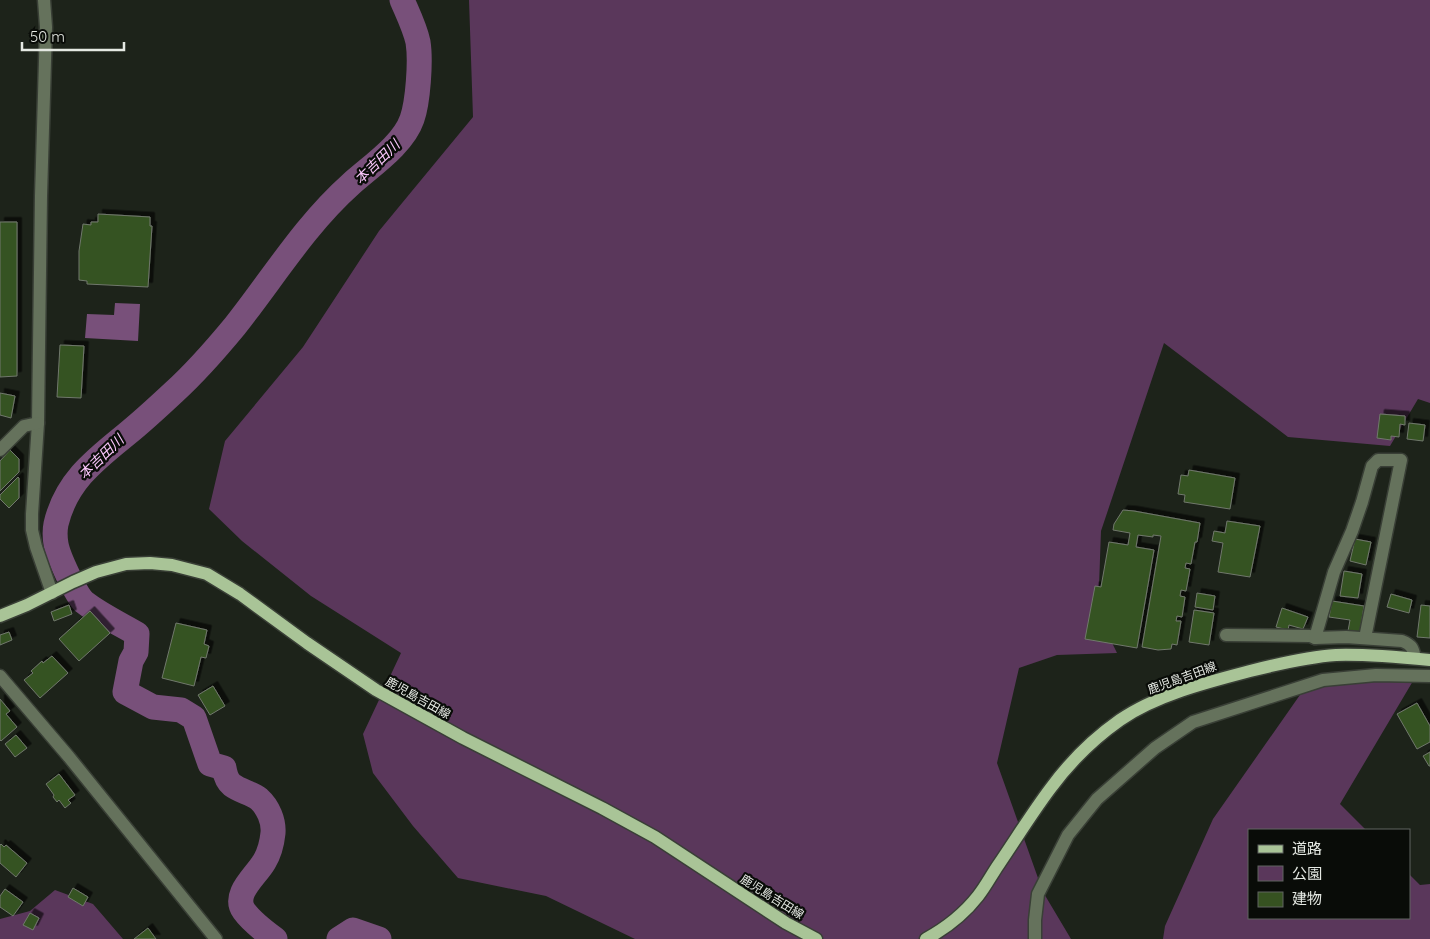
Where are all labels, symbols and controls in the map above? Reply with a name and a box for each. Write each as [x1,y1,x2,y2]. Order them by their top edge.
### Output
scale bar [22,20,125,52]
text: 50 m [30,27,65,46]
water label: 本吉田川 [351,135,405,188]
water label: 本吉田川 [75,430,129,483]
street label: 鹿児島吉田線 [1145,658,1218,697]
street label: 鹿児島吉田線 [383,674,453,722]
legend [1248,829,1410,919]
text: 道路 [1292,839,1322,858]
text: 公園 [1292,864,1322,883]
street label: 鹿児島吉田線 [738,871,807,922]
text: 建物 [1292,889,1322,908]

